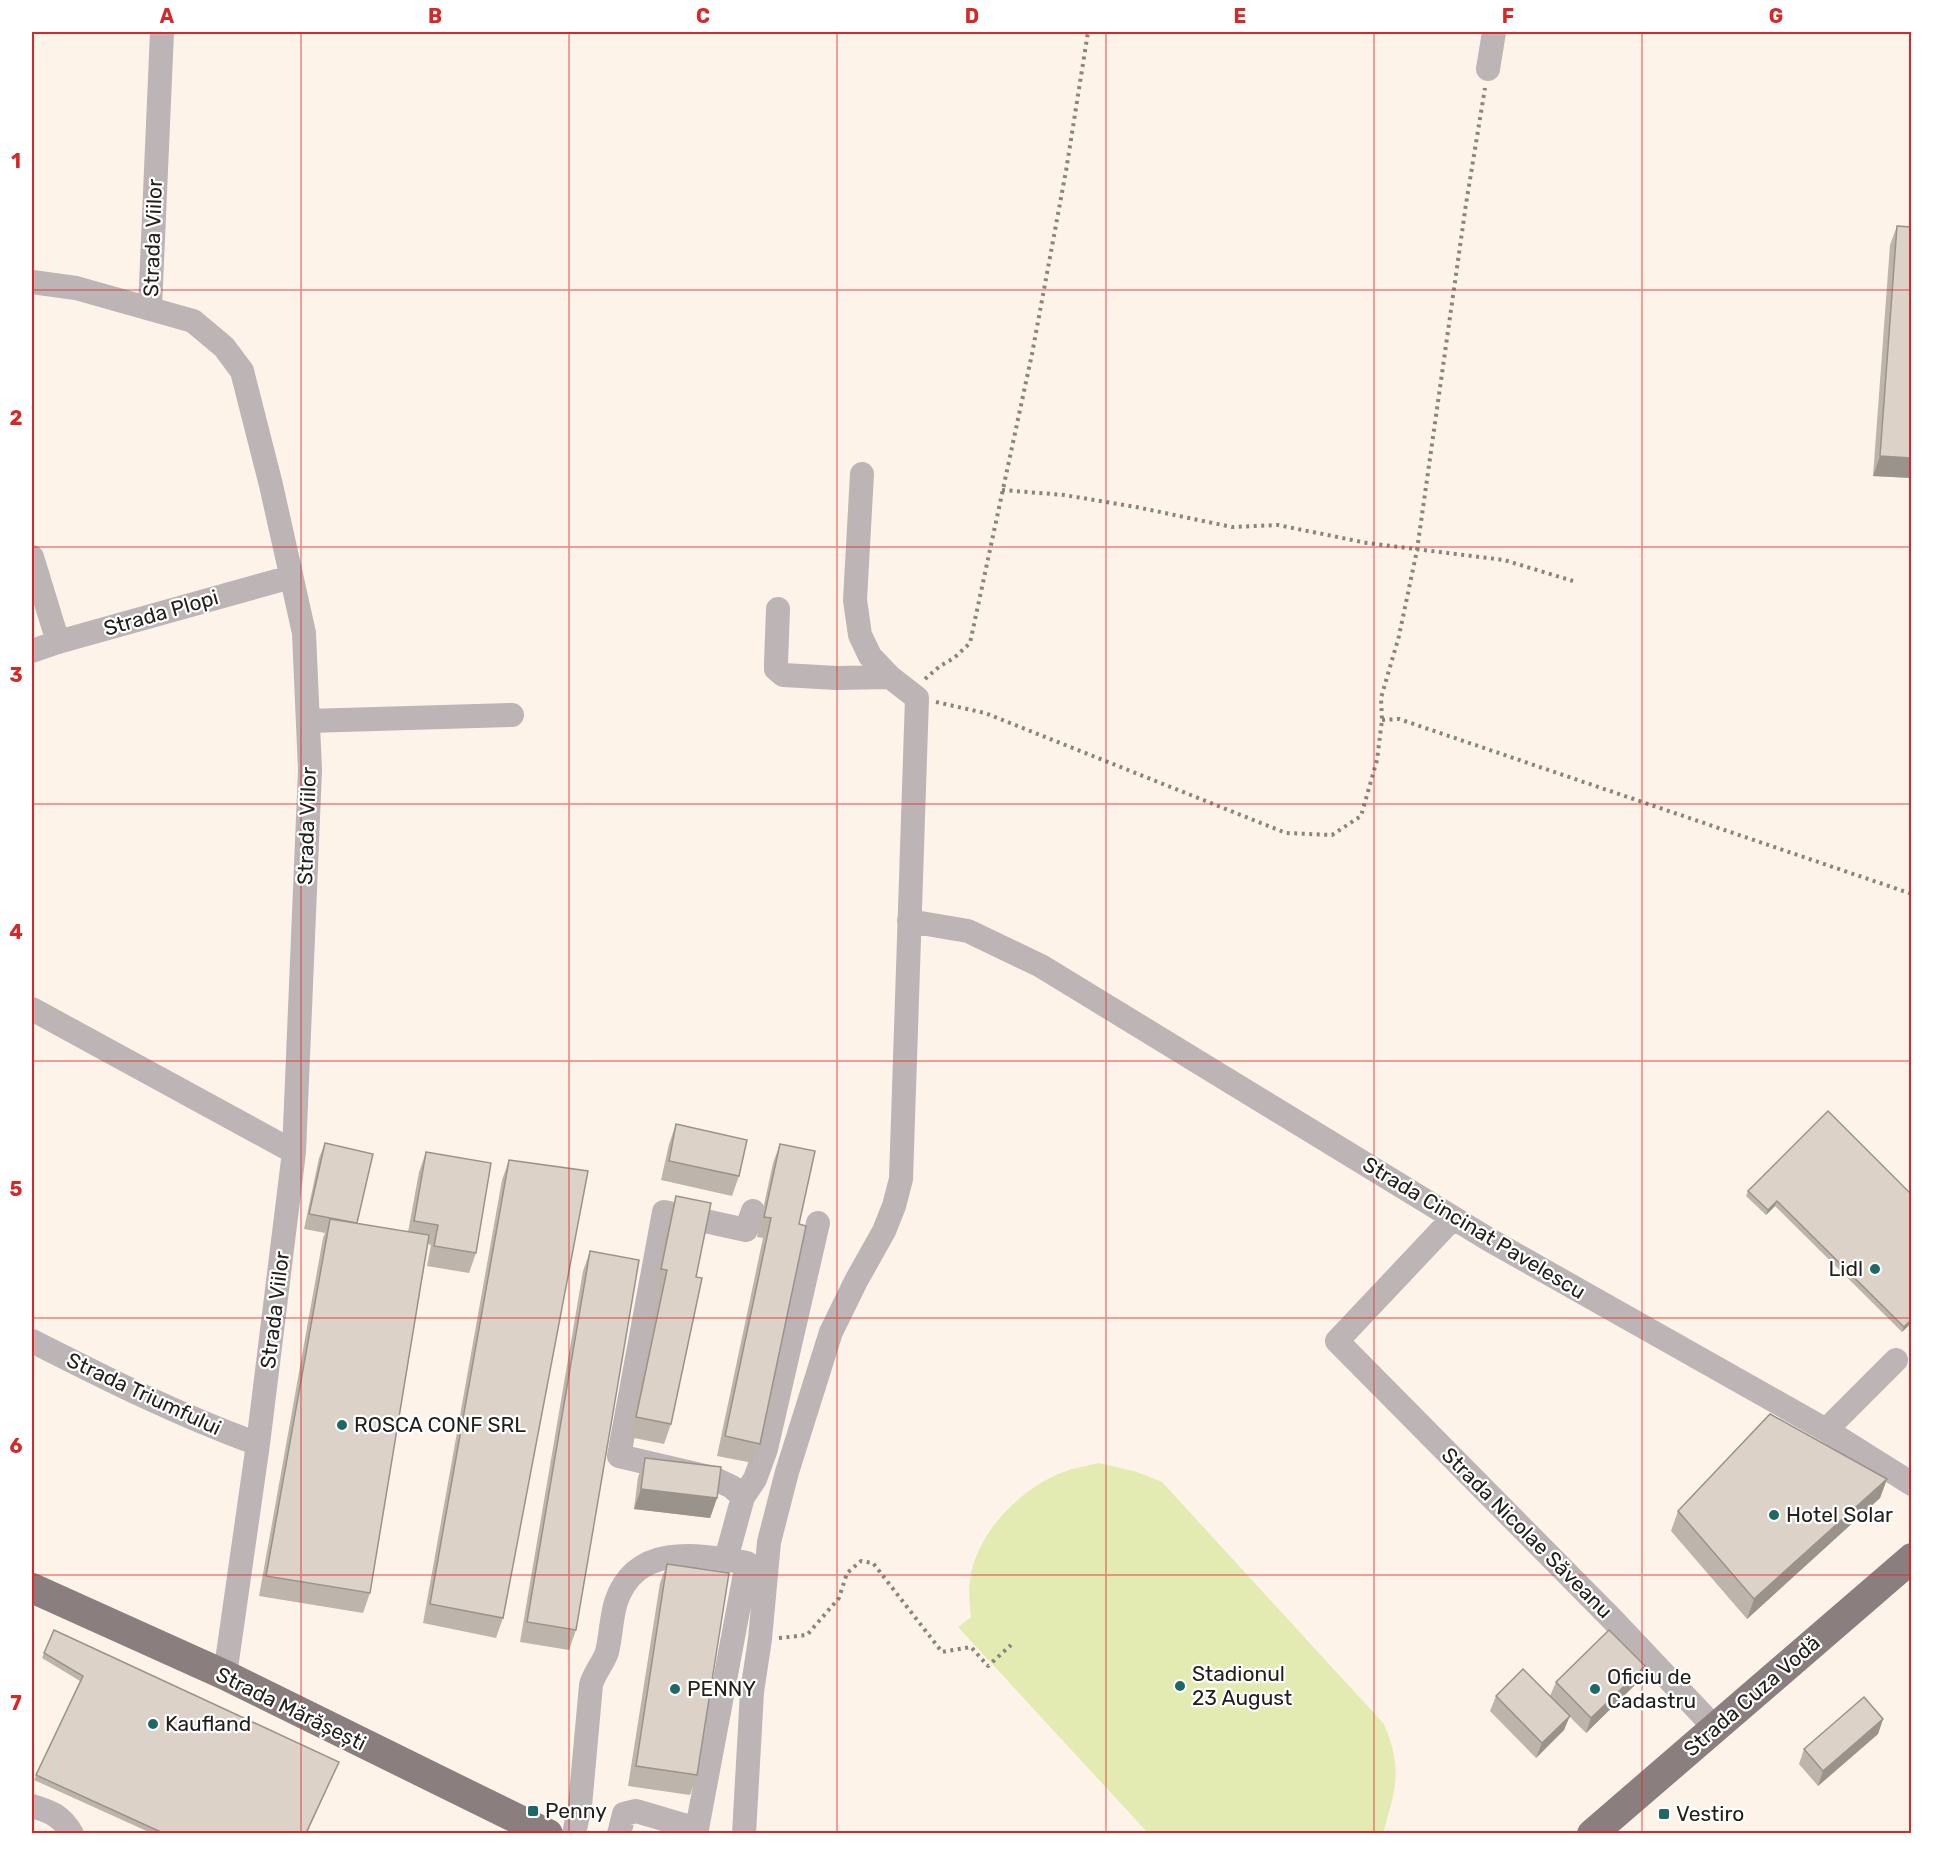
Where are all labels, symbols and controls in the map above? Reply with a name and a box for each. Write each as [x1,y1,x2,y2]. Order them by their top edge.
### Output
text: A [160,4,175,28]
text: B [428,4,442,28]
text: C [696,4,710,28]
text: D [965,4,979,28]
text: E [1234,4,1246,28]
text: F [1502,4,1514,28]
text: G [1769,4,1783,28]
text: 1 [11,149,21,173]
street label: Strada Viilor [138,178,167,298]
text: 2 [10,406,23,430]
street label: Strada Plopi [101,584,221,641]
text: 3 [9,663,23,687]
street label: Strada Viilor [292,766,321,886]
text: 4 [9,920,23,944]
street label: Strada Cincinat Pavelescu [1358,1151,1590,1304]
text: 5 [10,1177,23,1201]
street label: Strada Viilor [255,1250,294,1370]
place label: Lidl [1828,1256,1863,1281]
marker: Lidl [1868,1262,1882,1276]
street label: Strada Triumfului [63,1347,225,1440]
place label: ROSCA CONF SRL [354,1412,526,1437]
marker: ROSCA CONF SRL [335,1418,349,1432]
text: 6 [9,1434,23,1458]
street label: Strada Nicolae Săveanu [1437,1442,1618,1623]
place label: Hotel Solar [1786,1502,1893,1527]
marker: Hotel Solar [1767,1508,1781,1522]
street label: Strada Cuza Vodă [1678,1630,1825,1762]
street label: Strada Mărășești [212,1661,370,1756]
place label: Stadionul 23 August [1192,1661,1292,1710]
place label: Oficiu de Cadastru [1607,1664,1696,1713]
place label: PENNY [687,1676,756,1701]
marker: Stadionul 23 August [1173,1679,1187,1693]
marker: PENNY [668,1682,682,1696]
marker: Oficiu de Cadastru [1588,1682,1602,1696]
text: 7 [10,1691,22,1715]
place label: Kaufland [165,1711,251,1736]
marker: Kaufland [146,1717,160,1731]
place label: Penny [545,1798,607,1823]
place label: Vestiro [1676,1801,1744,1826]
marker: Penny [526,1804,540,1818]
marker: Vestiro [1657,1807,1671,1821]

